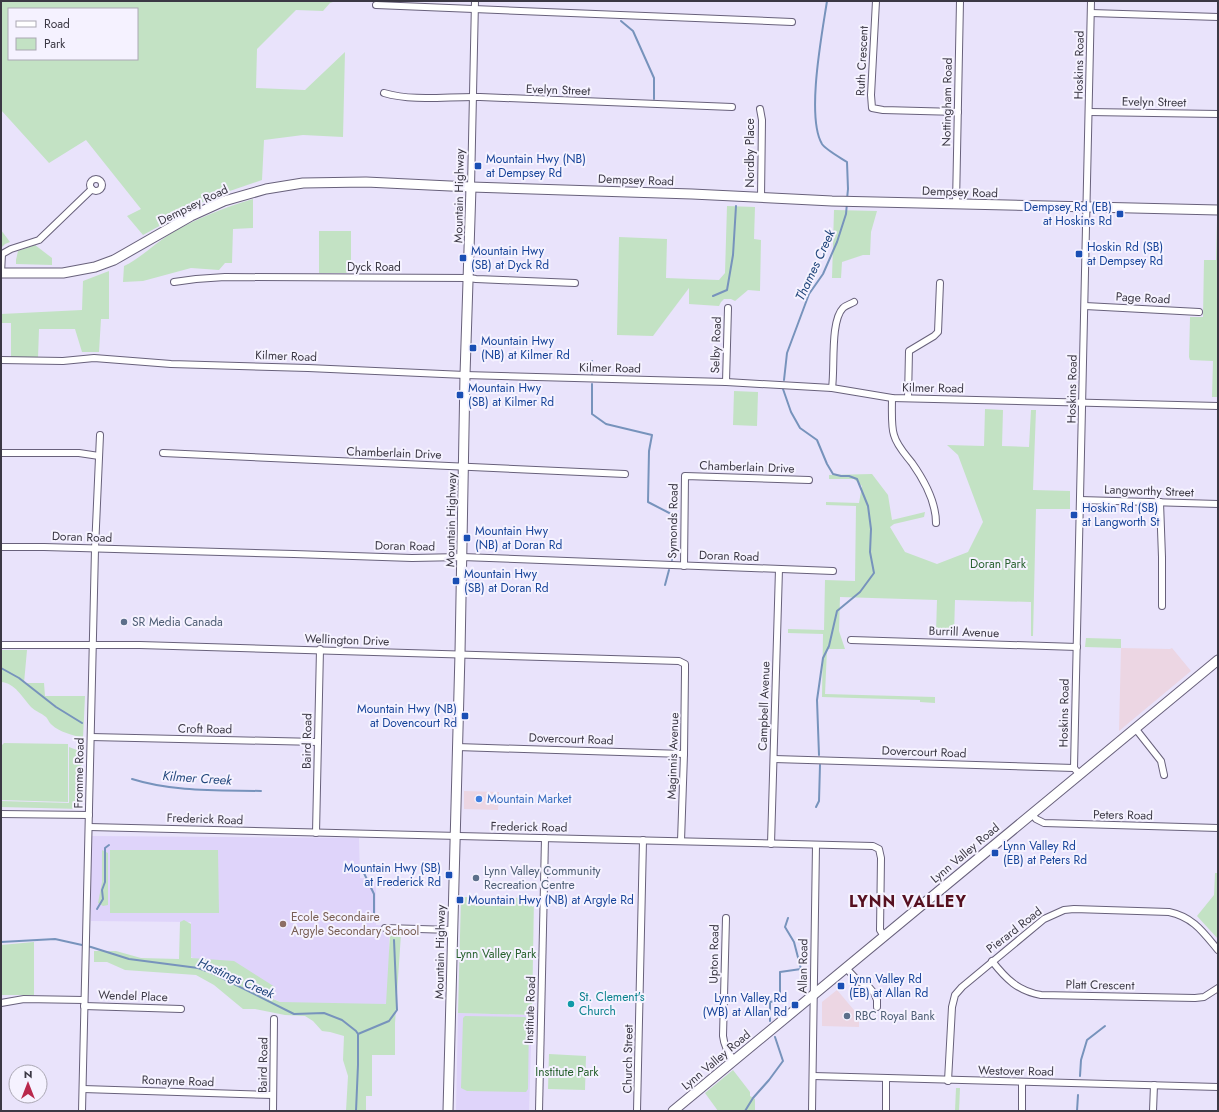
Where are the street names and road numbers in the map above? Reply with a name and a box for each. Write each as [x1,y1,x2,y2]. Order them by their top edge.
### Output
street label: Ruth Crescent [851,25,873,96]
street label: Hoskins Road [1069,30,1089,100]
street label: Nottingham Road [937,57,957,147]
street label: Evelyn Street [525,80,591,100]
street label: Evelyn Street [1122,92,1186,112]
street label: Nordby Place [741,118,759,188]
street label: Mountain Highway [449,148,469,243]
street label: Dempsey Road [598,170,674,190]
street label: Dempsey Road [155,180,231,230]
street label: Dempsey Road [922,182,998,202]
street label: Dyck Road [347,258,401,276]
street label: Page Road [1115,288,1171,308]
street label: Selby Road [706,316,726,374]
street label: Kilmer Road [255,346,317,366]
street label: Hoskins Road [1062,354,1082,424]
street label: Kilmer Road [579,358,641,378]
street label: Kilmer Road [902,378,964,398]
street label: Chamberlain Drive [346,442,442,464]
street label: Chamberlain Drive [699,456,795,478]
street label: Mountain Highway [441,472,461,567]
street label: Langworthy Street [1104,480,1194,502]
street label: Symonds Road [663,483,683,559]
street label: Doran Road [52,527,112,547]
street label: Doran Road [375,536,435,556]
street label: Doran Road [699,546,759,566]
street label: Burrill Avenue [928,622,1000,642]
street label: Wellington Drive [304,630,390,650]
street label: Campbell Avenue [753,661,775,751]
street label: Hoskins Road [1054,678,1074,748]
street label: Maginnis Avenue [662,712,684,800]
street label: Baird Road [298,713,316,769]
street label: Croft Road [178,720,232,738]
street label: Dovercourt Road [528,729,614,749]
street label: Fromme Road [69,738,89,808]
street label: Dovercourt Road [881,742,967,762]
street label: Peters Road [1093,805,1153,825]
street label: Frederick Road [166,809,244,829]
street label: Frederick Road [491,817,567,837]
street label: Lynn Valley Road [927,819,1003,887]
street label: Pierard Road [982,903,1046,957]
street label: Mountain Highway [430,904,450,999]
street label: Upton Road [704,924,724,984]
street label: Allan Road [794,938,812,994]
street label: Platt Crescent [1065,975,1135,995]
street label: Institute Road [520,976,540,1044]
street label: Wendel Place [98,986,168,1006]
street label: Church Street [618,1024,638,1094]
street label: Lynn Valley Road [678,1026,754,1094]
street label: Baird Road [254,1037,272,1093]
street label: Westover Road [978,1061,1054,1081]
street label: Ronayne Road [141,1071,215,1091]

